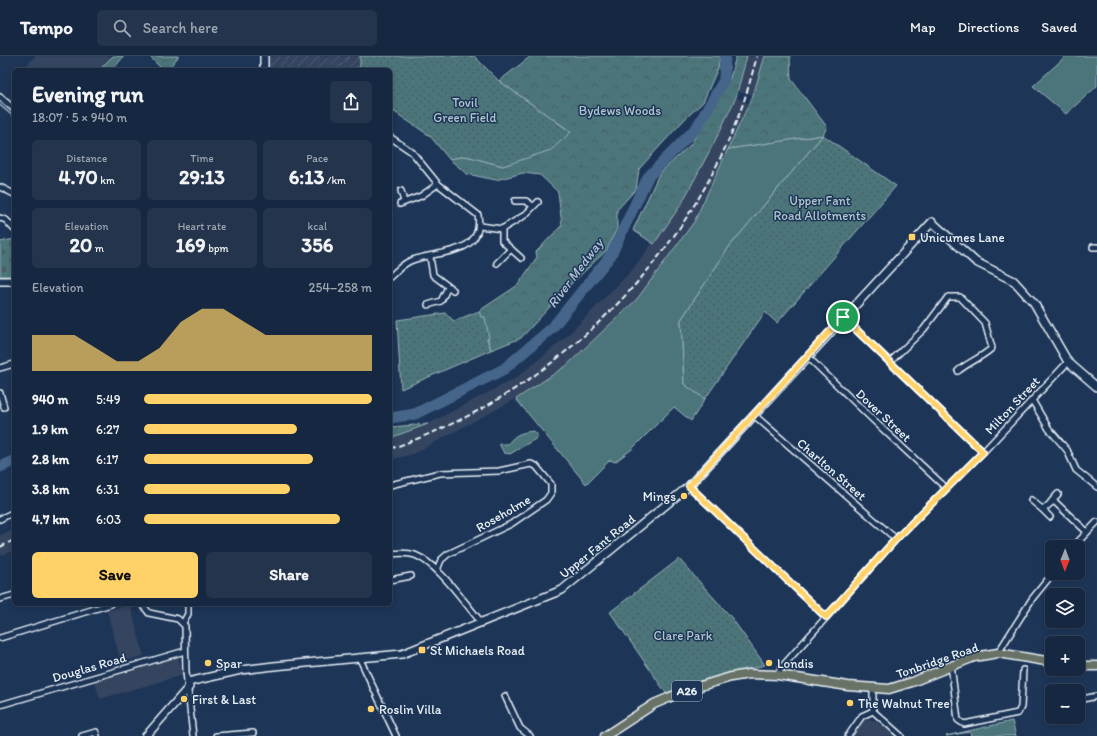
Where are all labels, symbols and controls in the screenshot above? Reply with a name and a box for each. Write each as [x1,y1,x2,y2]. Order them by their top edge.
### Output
search box [97,10,377,46]
text: Tempo [20,16,73,39]
icon: search [111,17,133,39]
text: Search here [143,19,218,37]
text: Map [910,19,936,36]
text: Directions [958,19,1019,36]
text: Saved [1041,19,1077,36]
text: Evening run [32,81,144,108]
button: share [330,81,372,123]
park label: Tovil Green Field [433,95,497,125]
park label: Bydews Woods [579,103,661,118]
text: 18:07 · 5 × 940 m [32,110,127,125]
text: Distance [66,152,107,165]
text: Time [190,152,214,165]
text: Pace [306,152,328,165]
text: 4.70 [59,165,98,189]
text: 29:13 [179,165,225,189]
text: 6:13 [289,165,324,189]
text: km [98,174,115,187]
text: /km [324,174,346,187]
park label: Upper Fant Road Allotments [774,193,867,223]
text: Elevation [65,220,109,233]
text: Heart rate [178,220,226,233]
text: kcal [308,220,327,233]
place label: Unicumes Lane [920,230,1005,245]
marker: Unicumes Lane [907,232,917,242]
text: 20 [69,233,92,257]
text: 169 [175,233,206,257]
text: 356 [301,233,333,257]
water label: River Medway [544,234,608,311]
text: m [92,242,104,255]
text: bpm [206,242,229,255]
text: Elevation [32,280,84,295]
text: 254–258 m [309,280,372,295]
pin [826,300,860,334]
icon: arrive [832,306,854,328]
street label: Milton Street [982,373,1043,437]
street label: Dover Street [853,386,914,445]
text: 940 m [32,392,68,407]
text: 5:49 [96,392,121,407]
text: 1.9 km [32,422,68,437]
text: 6:27 [96,422,119,437]
street label: Charlton Street [794,435,869,504]
text: 2.8 km [32,452,69,467]
text: 6:17 [96,452,119,467]
text: 3.8 km [32,482,70,497]
text: 6:31 [96,482,119,497]
place label: Mings [643,489,676,504]
marker: Mings [679,491,689,501]
street label: Roseholme [473,492,533,535]
street label: Upper Fant Road [556,511,638,581]
text: 4.7 km [32,512,70,527]
text: 6:03 [96,512,121,527]
north arrow [1045,540,1085,580]
map controls [1045,540,1085,724]
button: Save [32,552,198,598]
button: Share [206,552,372,598]
button: layers [1045,588,1085,628]
park label: Clare Park [654,628,713,643]
button: + [1045,636,1085,676]
street label: Tonbridge Road [894,639,980,682]
place label: St Michaels Road [430,643,525,658]
marker: St Michaels Road [417,645,427,655]
street label: Douglas Road [50,650,128,685]
place label: Spar [216,656,242,671]
place label: Londis [777,656,814,671]
marker: Spar [203,658,213,668]
marker: Londis [764,658,774,668]
road number: A26 [672,681,702,701]
button: − [1045,684,1085,724]
place label: First & Last [192,692,256,707]
marker: First & Last [179,694,189,704]
place label: The Walnut Tree [858,696,950,711]
marker: The Walnut Tree [845,698,855,708]
place label: Roslin Villa [379,702,442,717]
marker: Roslin Villa [366,704,376,714]

